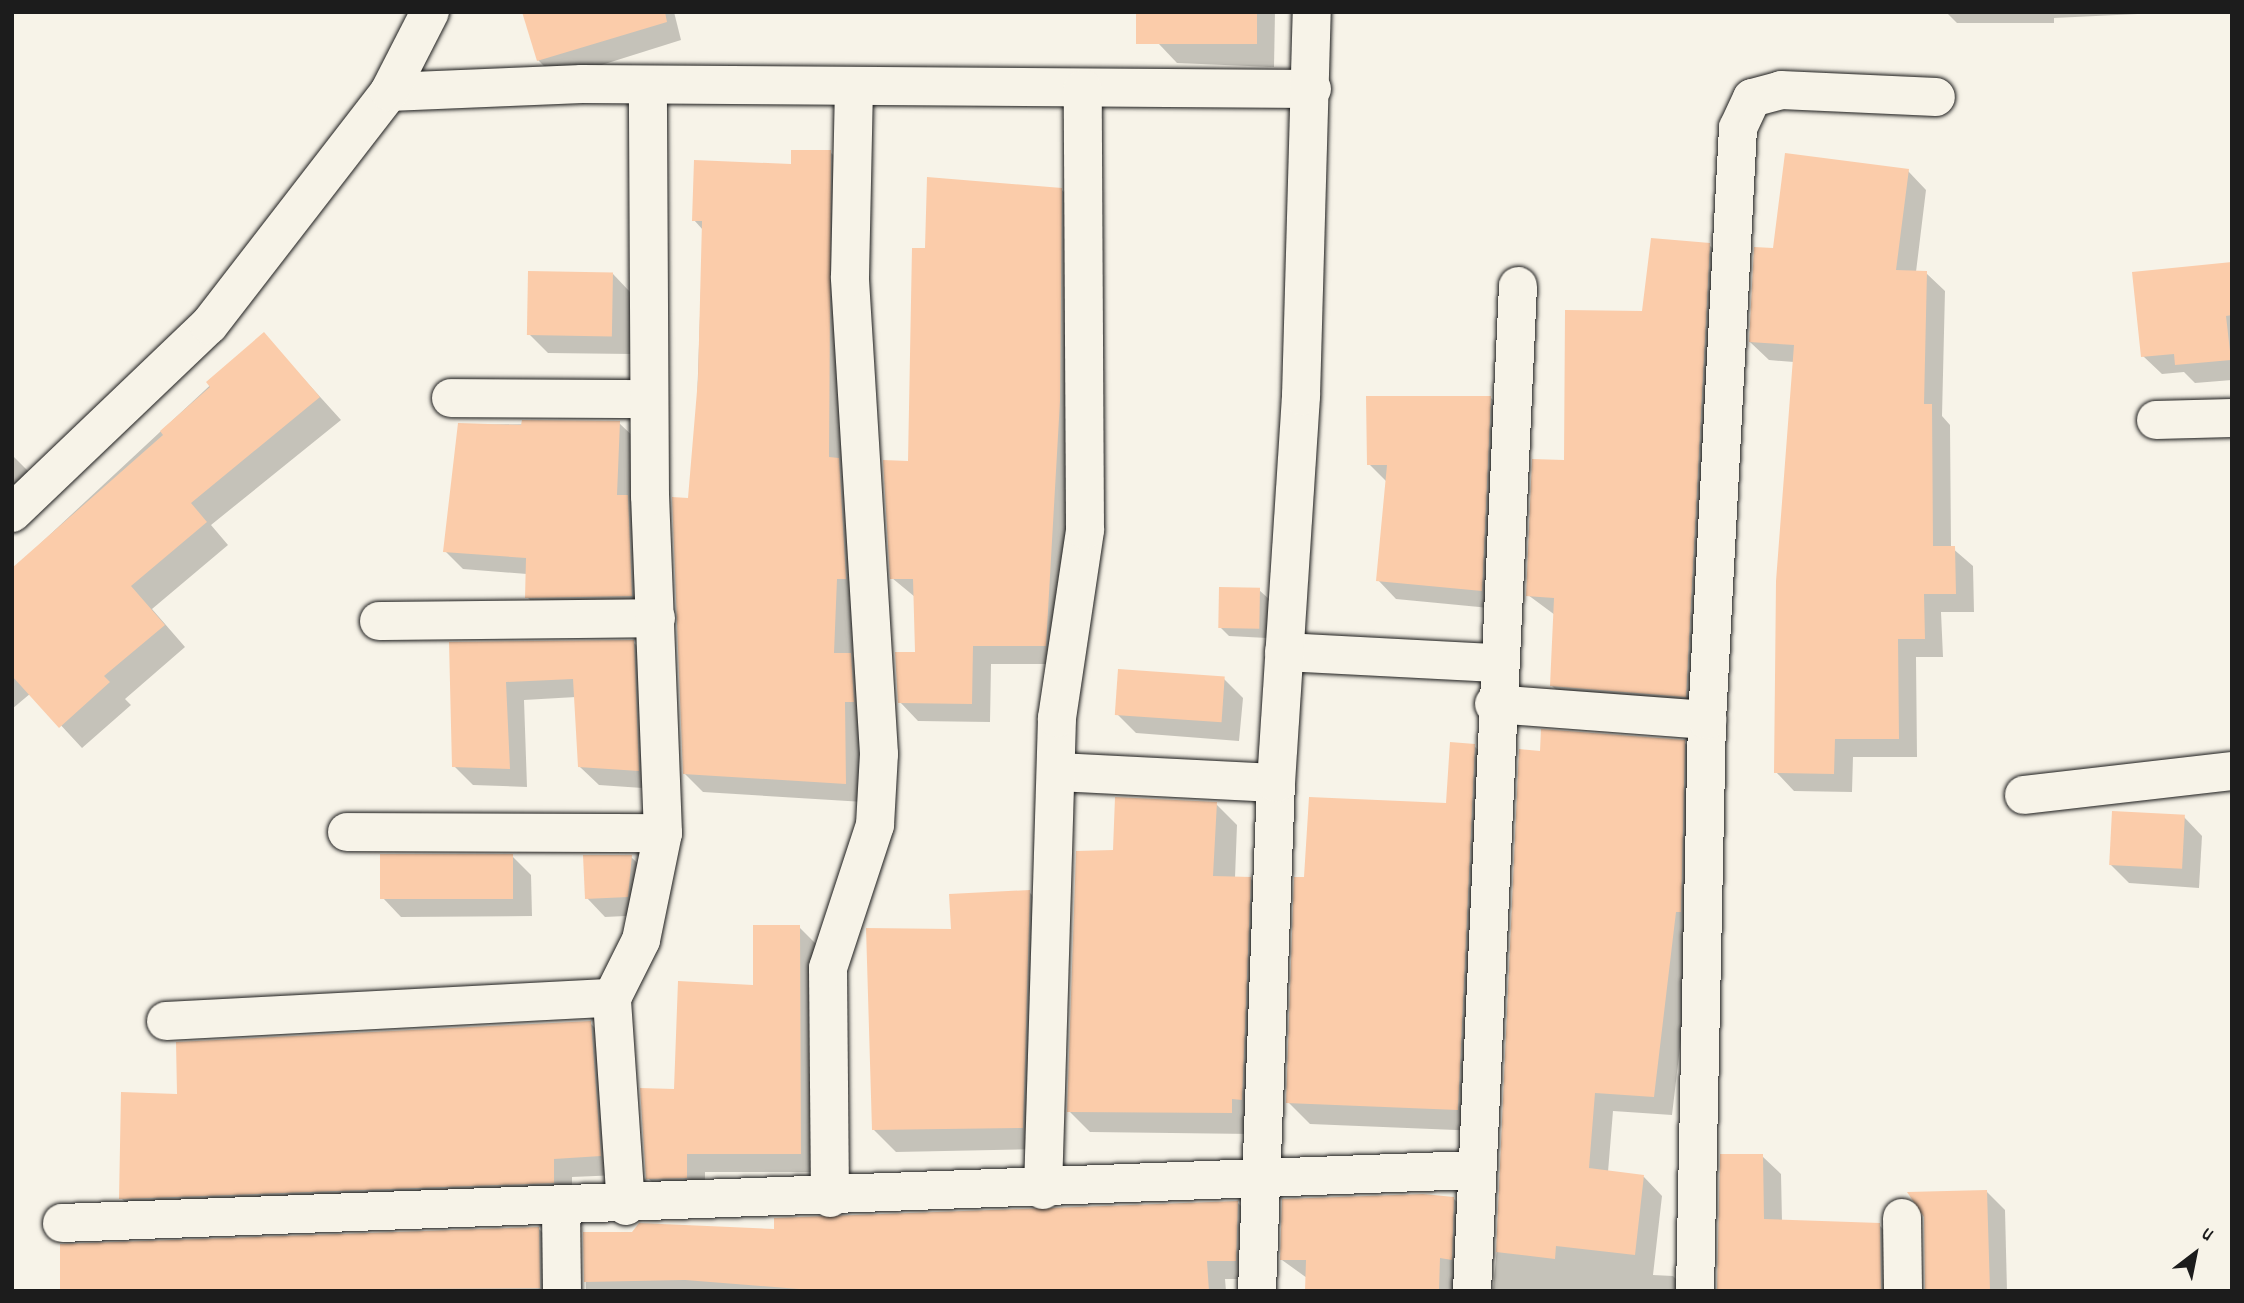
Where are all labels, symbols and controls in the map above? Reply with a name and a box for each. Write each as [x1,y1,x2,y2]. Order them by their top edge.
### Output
north arrow [2160,1219,2230,1289]
text: U [2195,1222,2217,1250]

